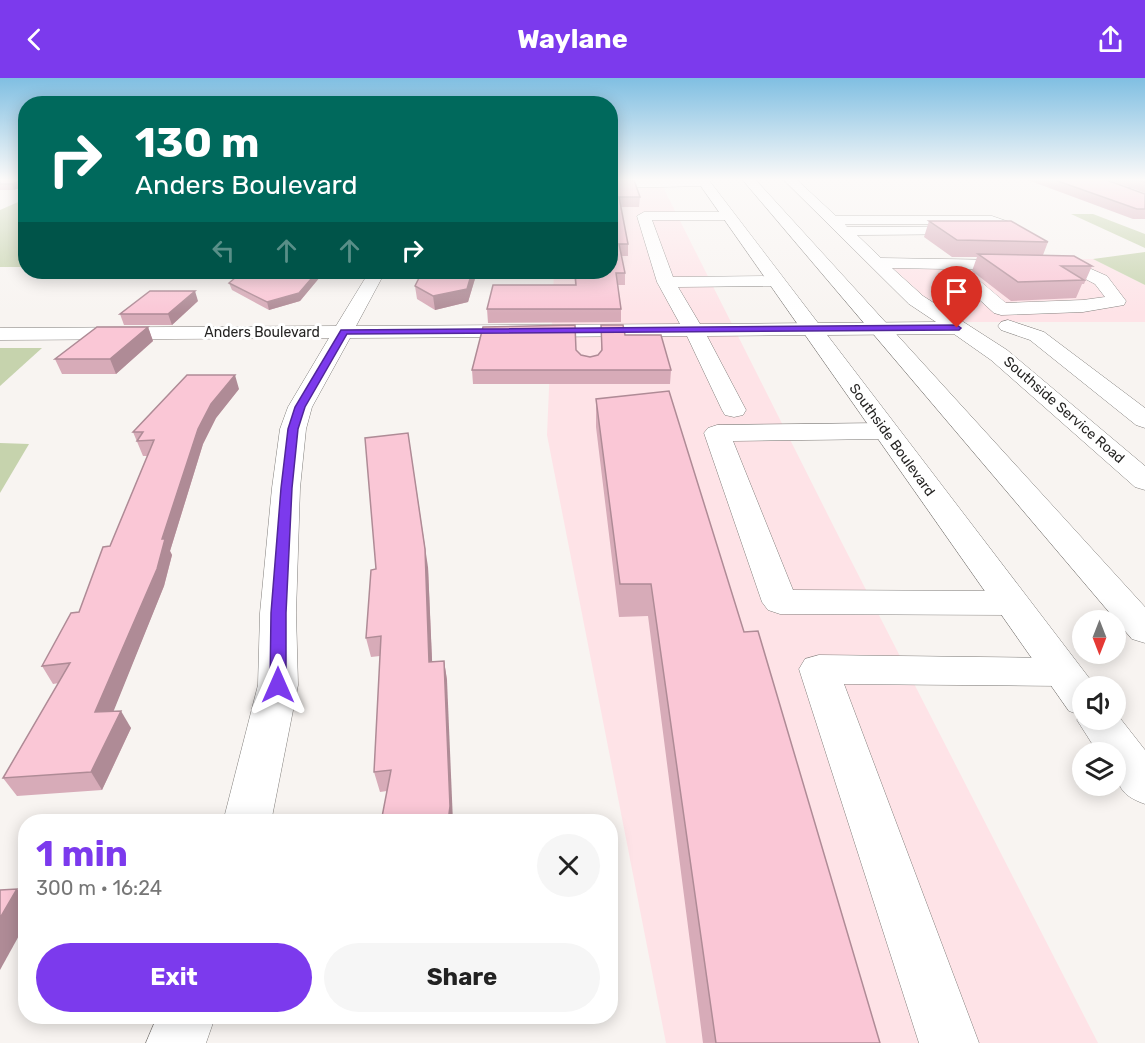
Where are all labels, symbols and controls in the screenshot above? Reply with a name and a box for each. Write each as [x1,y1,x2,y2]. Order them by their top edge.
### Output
icon: back [18,23,51,56]
text: Waylane [517,23,628,55]
icon: share [1094,23,1127,56]
text: 130 m [135,118,260,168]
icon: right [36,120,114,198]
text: Anders Boulevard [135,169,358,201]
icon: left [207,234,240,267]
icon: ahead [270,234,303,267]
icon: ahead [333,234,366,267]
icon: right [396,234,429,267]
pin [931,266,982,328]
icon: arrive [940,275,973,308]
street label: Anders Boulevard [204,324,320,341]
street label: Southside Service Road [1000,353,1128,467]
street label: Southside Boulevard [846,380,938,500]
north arrow [1072,610,1126,664]
map controls [1072,610,1126,796]
position arrow [246,653,310,717]
button: sound [1072,676,1126,730]
button: layers [1072,742,1126,796]
text: 1 min [36,832,128,875]
button: close [537,834,600,897]
text: 300 m · 16:24 [36,876,162,900]
button: Exit [36,943,312,1012]
button: Share [324,943,600,1012]

